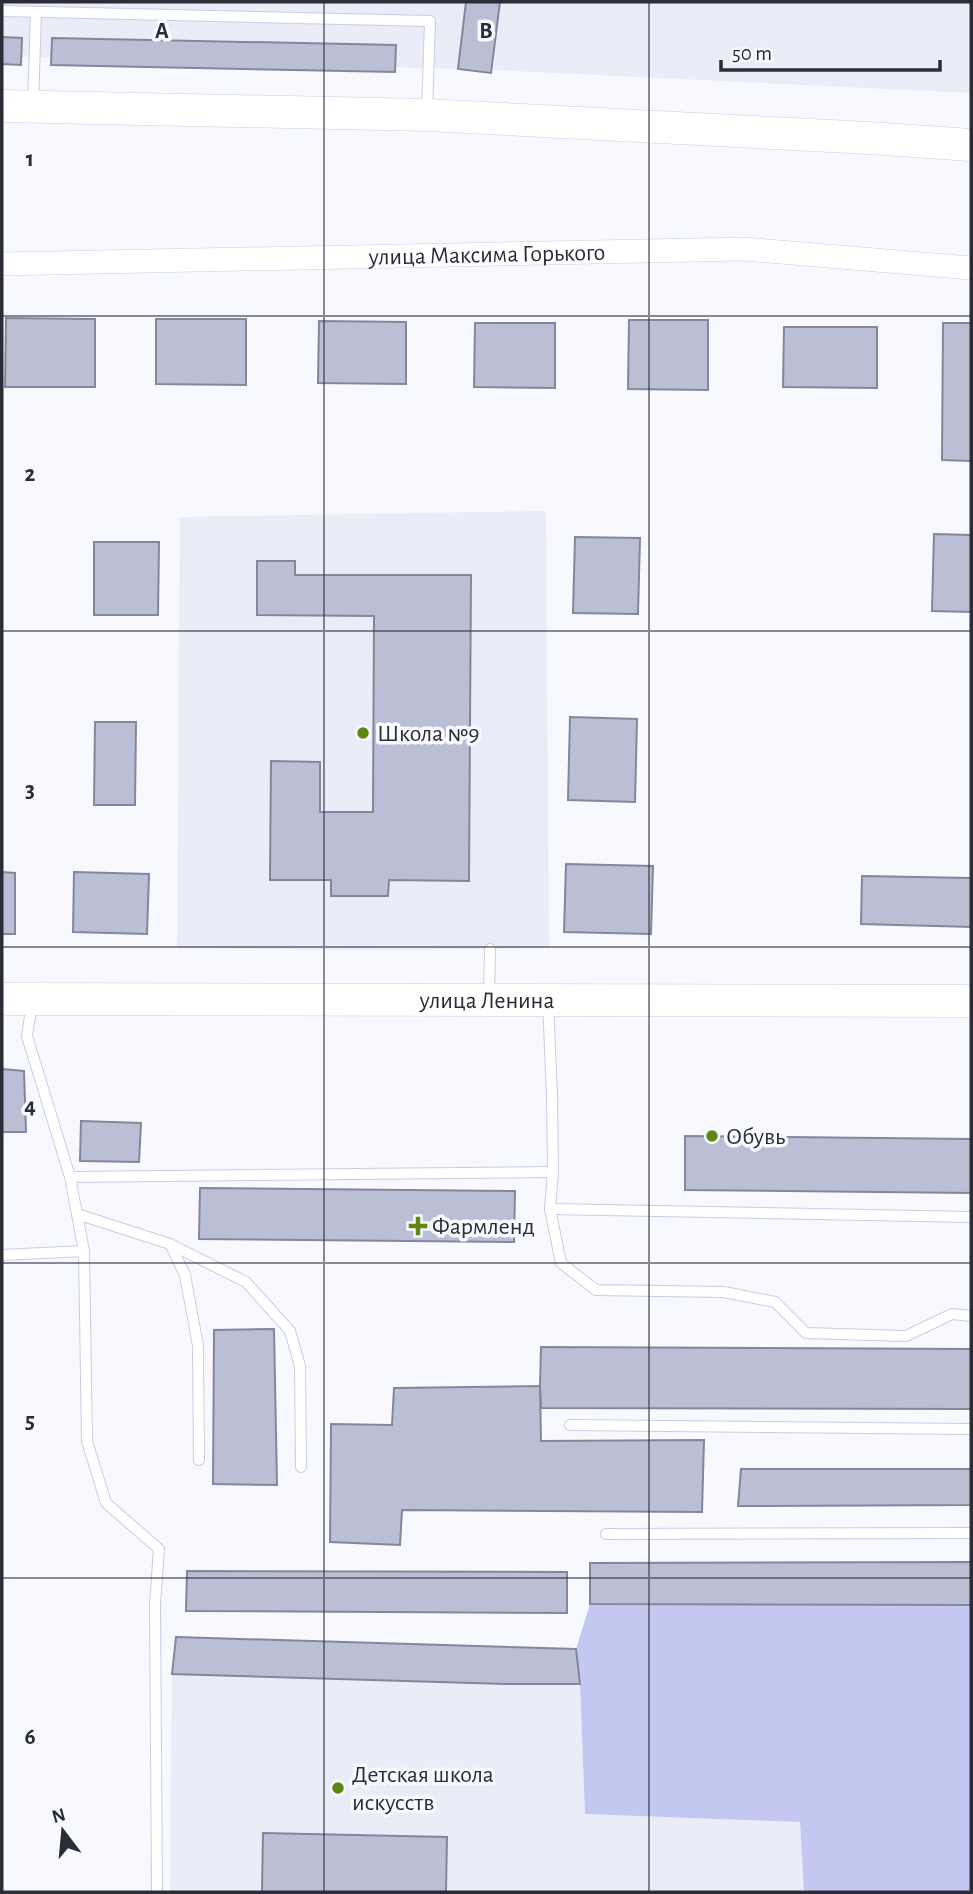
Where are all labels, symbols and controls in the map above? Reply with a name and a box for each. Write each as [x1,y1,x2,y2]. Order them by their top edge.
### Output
text: A [155,20,169,43]
text: B [479,20,493,43]
scale bar [721,28,940,72]
text: 50 m [732,43,772,64]
text: 1 [26,148,34,171]
street label: улица Максима Горького [367,241,605,270]
text: 2 [25,463,36,486]
place label: Школа №9 [377,722,480,746]
marker: Школа №9 [355,725,371,741]
text: 3 [25,779,35,802]
street label: улица Ленина [419,989,554,1013]
text: 4 [24,1095,36,1118]
place label: Обувь [726,1125,785,1149]
marker: Обувь [704,1128,720,1144]
place label: Фармленд [432,1215,535,1239]
marker: Фармленд [410,1218,426,1234]
text: 5 [25,1410,35,1433]
text: 6 [24,1726,36,1749]
place label: Детская школа искусств [352,1763,494,1815]
marker: Детская школа искусств [330,1780,346,1796]
north arrow [28,1796,98,1866]
text: N [50,1805,68,1827]

